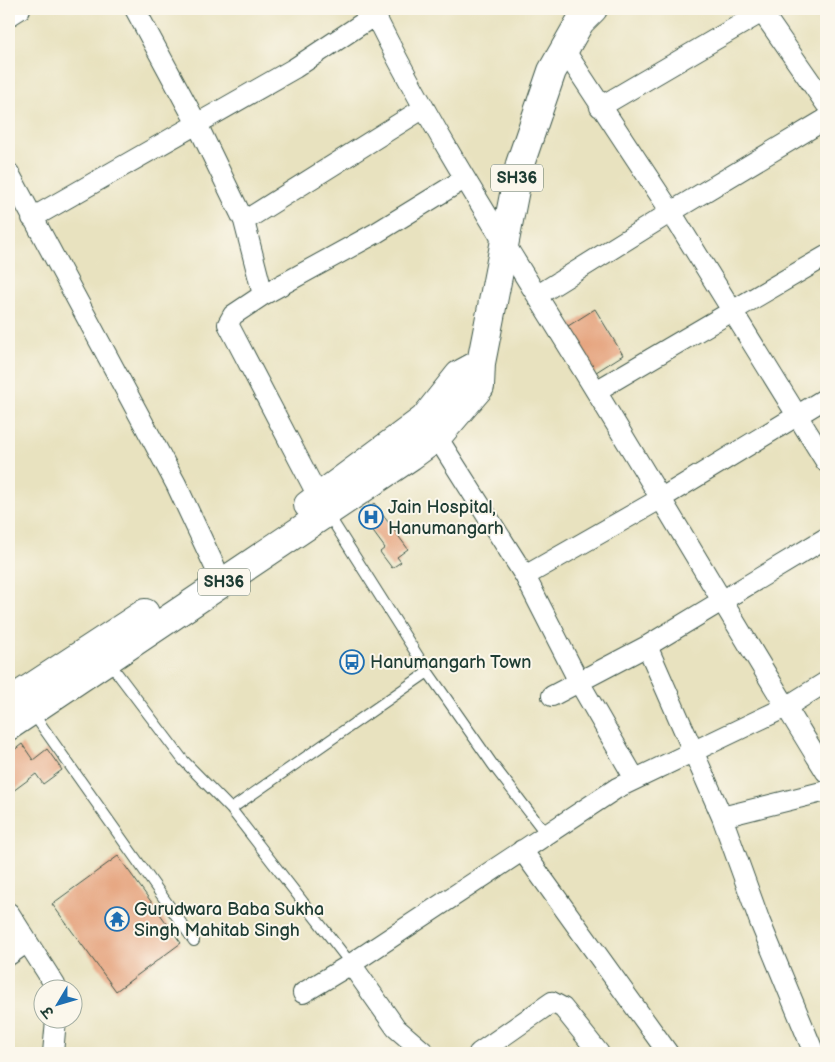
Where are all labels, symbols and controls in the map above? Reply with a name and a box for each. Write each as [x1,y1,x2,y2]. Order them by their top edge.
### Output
road number: SH36 [491,164,543,192]
place label: Jain Hospital, Hanumangarh [388,497,504,539]
hospital icon: Jain Hospital, Hanumangarh [358,504,384,530]
road number: SH36 [198,568,250,596]
bus stop icon: Hanumangarh Town [339,649,365,675]
place label: Hanumangarh Town [370,652,531,673]
place label: Gurudwara Baba Sukha Singh Mahitab Singh [134,899,324,941]
temple icon: Gurudwara Baba Sukha Singh Mahitab Singh [104,906,130,932]
north arrow [32,980,82,1030]
text: उ [38,1001,59,1022]

